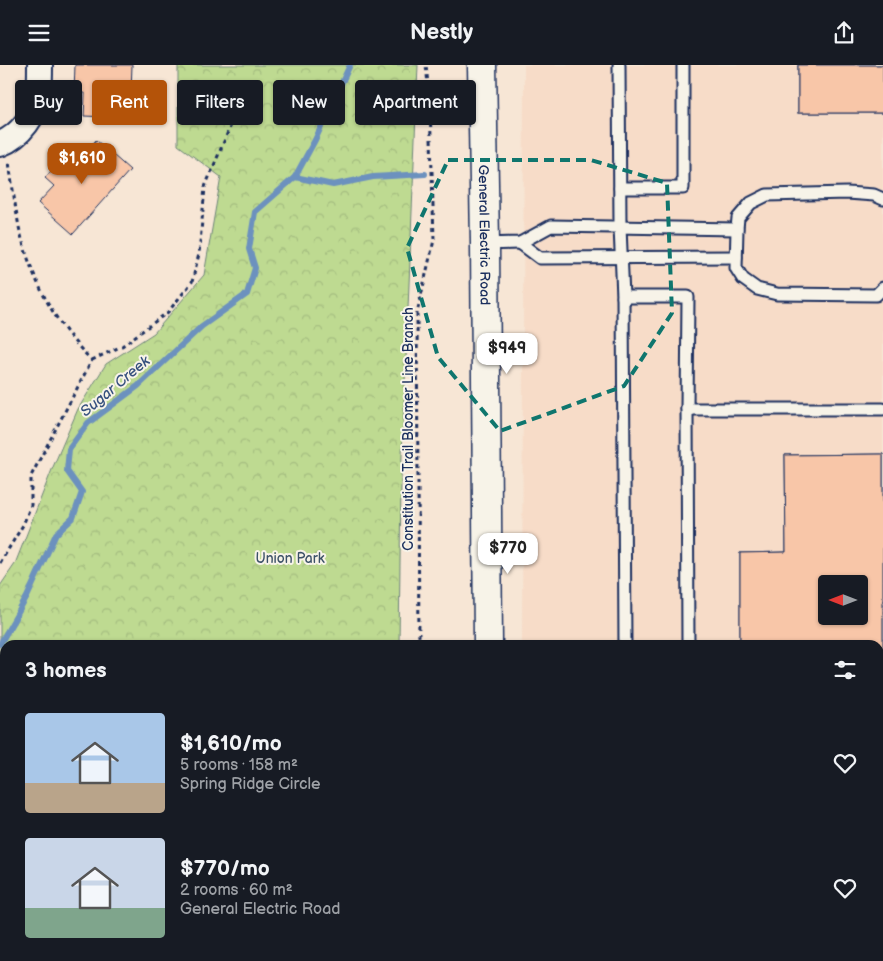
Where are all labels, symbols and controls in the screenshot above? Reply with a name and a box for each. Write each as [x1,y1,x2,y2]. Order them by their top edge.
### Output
icon: menu [25,19,53,47]
text: Nestly [410,19,473,46]
icon: share [830,19,858,47]
chip: Buy [15,80,82,125]
chip: Rent [92,80,167,125]
chip: Filters [177,80,263,125]
chip: New [273,80,345,125]
chip: Apartment [355,80,476,125]
pin: $1,610 [41,143,123,185]
text: $1,610 [58,149,106,168]
street label: General Electric Road [475,165,493,305]
street label: Constitution Trail Bloomer Line Branch [400,307,417,551]
pin: $949 [477,333,537,375]
text: $949 [488,339,526,358]
water label: Sugar Creek [77,351,155,421]
pin: $770 [478,533,538,575]
text: $770 [489,539,527,558]
park label: Union Park [255,550,325,567]
north arrow [818,575,868,625]
map controls [818,575,868,625]
icon: filters [831,656,859,684]
text: 3 homes [25,658,107,683]
text: $1,610/mo [180,731,282,756]
icon: home [65,733,125,793]
icon: heart [831,749,859,777]
text: 5 rooms · 158 m² [180,756,298,775]
text: Spring Ridge Circle [180,775,320,794]
text: $770/mo [180,856,270,881]
icon: home [65,858,125,918]
icon: heart [831,874,859,902]
text: 2 rooms · 60 m² [180,881,293,900]
text: General Electric Road [180,900,340,919]

